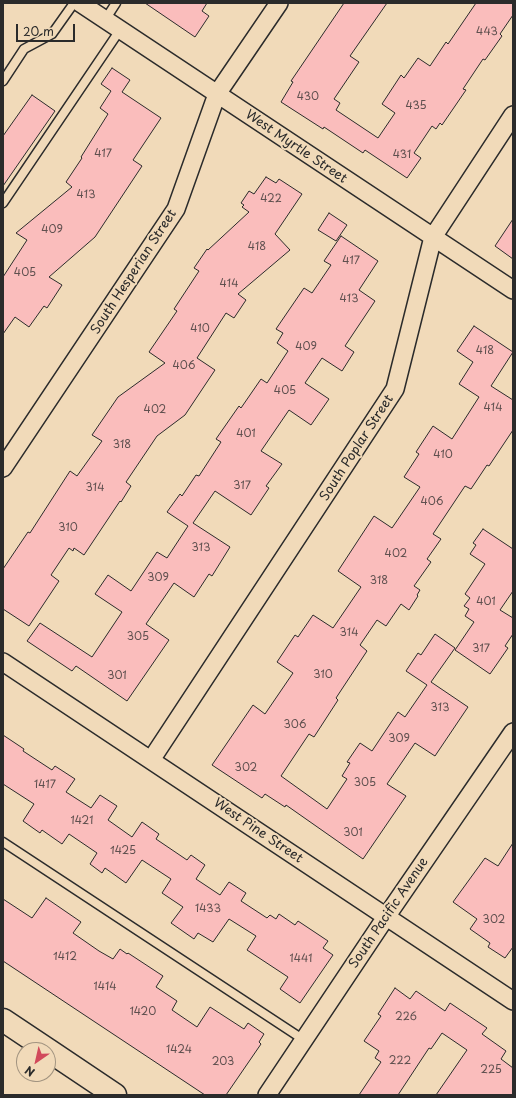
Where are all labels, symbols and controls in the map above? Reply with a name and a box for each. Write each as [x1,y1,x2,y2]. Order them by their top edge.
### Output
scale bar [18,16,77,42]
text: 20 m [23,22,54,40]
house number: 443 [476,25,498,39]
house number: 430 [297,90,319,104]
house number: 435 [405,99,427,113]
street label: West Myrtle Street [242,107,350,187]
house number: 417 [94,147,112,161]
house number: 431 [393,148,411,162]
house number: 413 [76,188,96,202]
house number: 422 [260,192,282,206]
street label: South Hesperian Street [88,207,180,337]
house number: 409 [41,223,63,237]
house number: 418 [248,240,266,254]
house number: 417 [342,254,360,268]
house number: 405 [14,266,36,280]
house number: 414 [220,277,238,291]
house number: 413 [339,292,359,306]
house number: 410 [190,322,210,336]
house number: 409 [295,340,317,354]
house number: 418 [476,344,494,358]
house number: 406 [172,359,196,373]
house number: 405 [274,384,296,398]
street label: South Poplar Street [317,392,397,504]
house number: 414 [484,401,502,415]
house number: 402 [144,403,166,417]
house number: 401 [236,427,256,441]
house number: 318 [113,438,131,452]
house number: 410 [433,448,453,462]
house number: 317 [233,479,251,493]
house number: 314 [86,481,104,495]
house number: 406 [420,495,444,509]
house number: 310 [58,521,78,535]
house number: 313 [191,541,211,555]
house number: 402 [385,547,407,561]
house number: 309 [147,571,169,585]
house number: 318 [370,574,388,588]
house number: 401 [476,595,496,609]
house number: 314 [340,626,358,640]
house number: 305 [127,630,149,644]
house number: 317 [472,642,490,656]
house number: 310 [313,668,333,682]
house number: 301 [107,669,127,683]
house number: 313 [430,701,450,715]
house number: 306 [283,718,307,732]
house number: 309 [388,732,410,746]
house number: 302 [235,761,257,775]
house number: 305 [354,776,376,790]
house number: 1417 [34,778,56,792]
street label: West Pine Street [210,795,306,867]
house number: 1421 [70,814,94,828]
house number: 301 [343,826,363,840]
house number: 1425 [110,844,136,858]
street label: South Pacific Avenue [346,855,432,971]
house number: 1433 [195,902,221,916]
house number: 302 [483,913,505,927]
house number: 1412 [53,950,77,964]
house number: 1441 [290,952,312,966]
house number: 1414 [94,980,116,994]
house number: 1420 [130,1005,156,1019]
house number: 226 [395,1010,417,1024]
north arrow [16,1042,56,1082]
house number: 1424 [166,1043,192,1057]
house number: 222 [389,1054,411,1068]
house number: 203 [212,1055,234,1069]
text: N [21,1062,38,1081]
house number: 225 [480,1063,502,1077]

